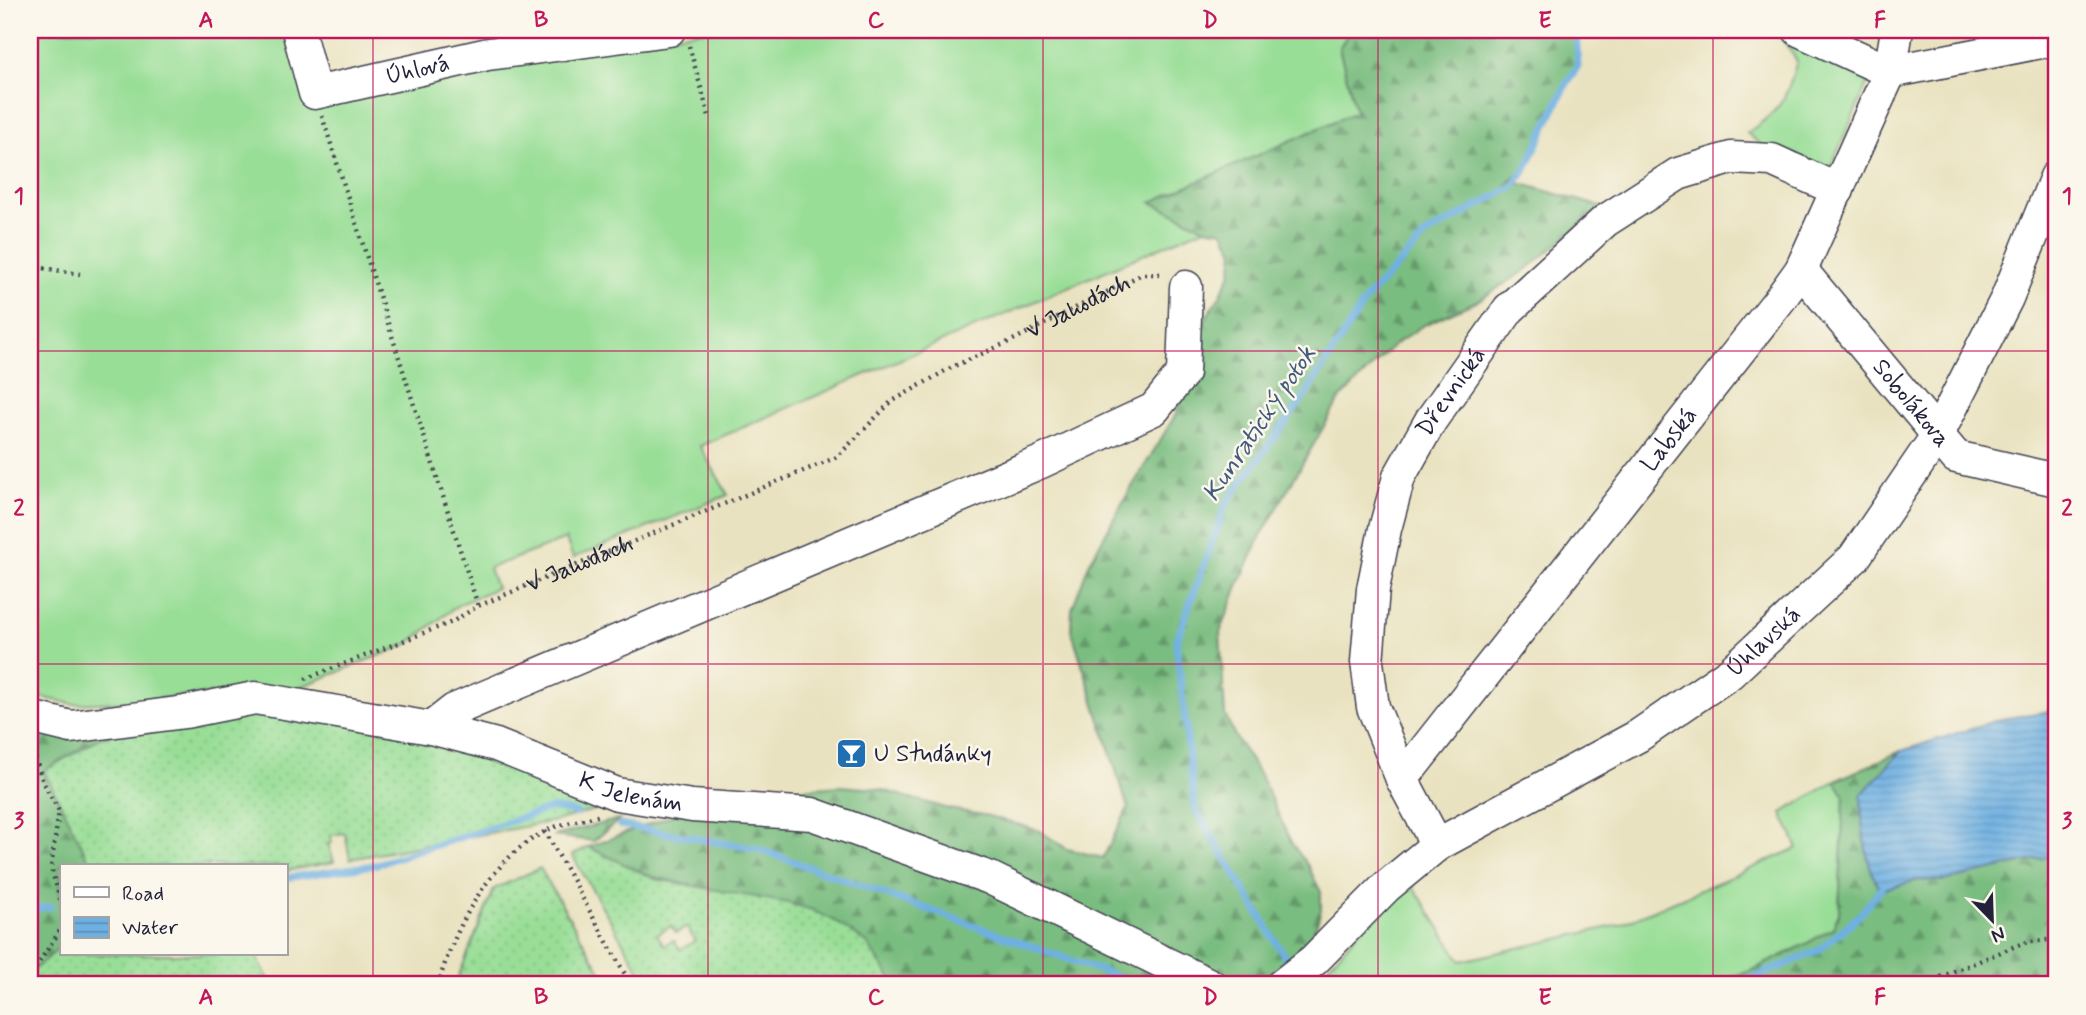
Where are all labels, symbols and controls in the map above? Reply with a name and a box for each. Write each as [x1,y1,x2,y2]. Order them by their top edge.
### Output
text: A [198,6,214,36]
text: B [534,6,549,36]
text: C [868,6,885,36]
text: D [1202,6,1218,36]
text: E [1538,6,1552,36]
text: F [1874,6,1886,36]
street label: Úhlová [382,48,453,92]
text: 1 [14,182,24,212]
text: 1 [2062,182,2072,212]
street label: V Jahodách [1020,267,1136,346]
water label: Kunratický potok [1195,339,1325,509]
street label: Dřevnická [1409,341,1493,442]
street label: Sobolákova [1866,352,1957,454]
street label: Labská [1634,401,1704,478]
text: 2 [13,494,25,524]
text: 2 [2061,494,2073,524]
street label: V Jahodách [521,528,638,600]
street label: Úhlavská [1719,599,1808,685]
bar icon: U Studánky [834,737,868,771]
place label: U Studánky [874,739,992,770]
street label: K Jelenám [574,765,685,820]
text: 3 [14,807,25,837]
text: 3 [2062,807,2073,837]
legend [60,864,287,956]
text: Road [122,880,164,908]
north arrow [1956,886,2026,956]
text: Water [122,914,178,942]
text: N [1987,920,2009,948]
text: A [198,983,214,1013]
text: B [534,983,549,1013]
text: C [868,983,885,1013]
text: D [1202,983,1218,1013]
text: E [1538,983,1552,1013]
text: F [1874,983,1886,1013]

